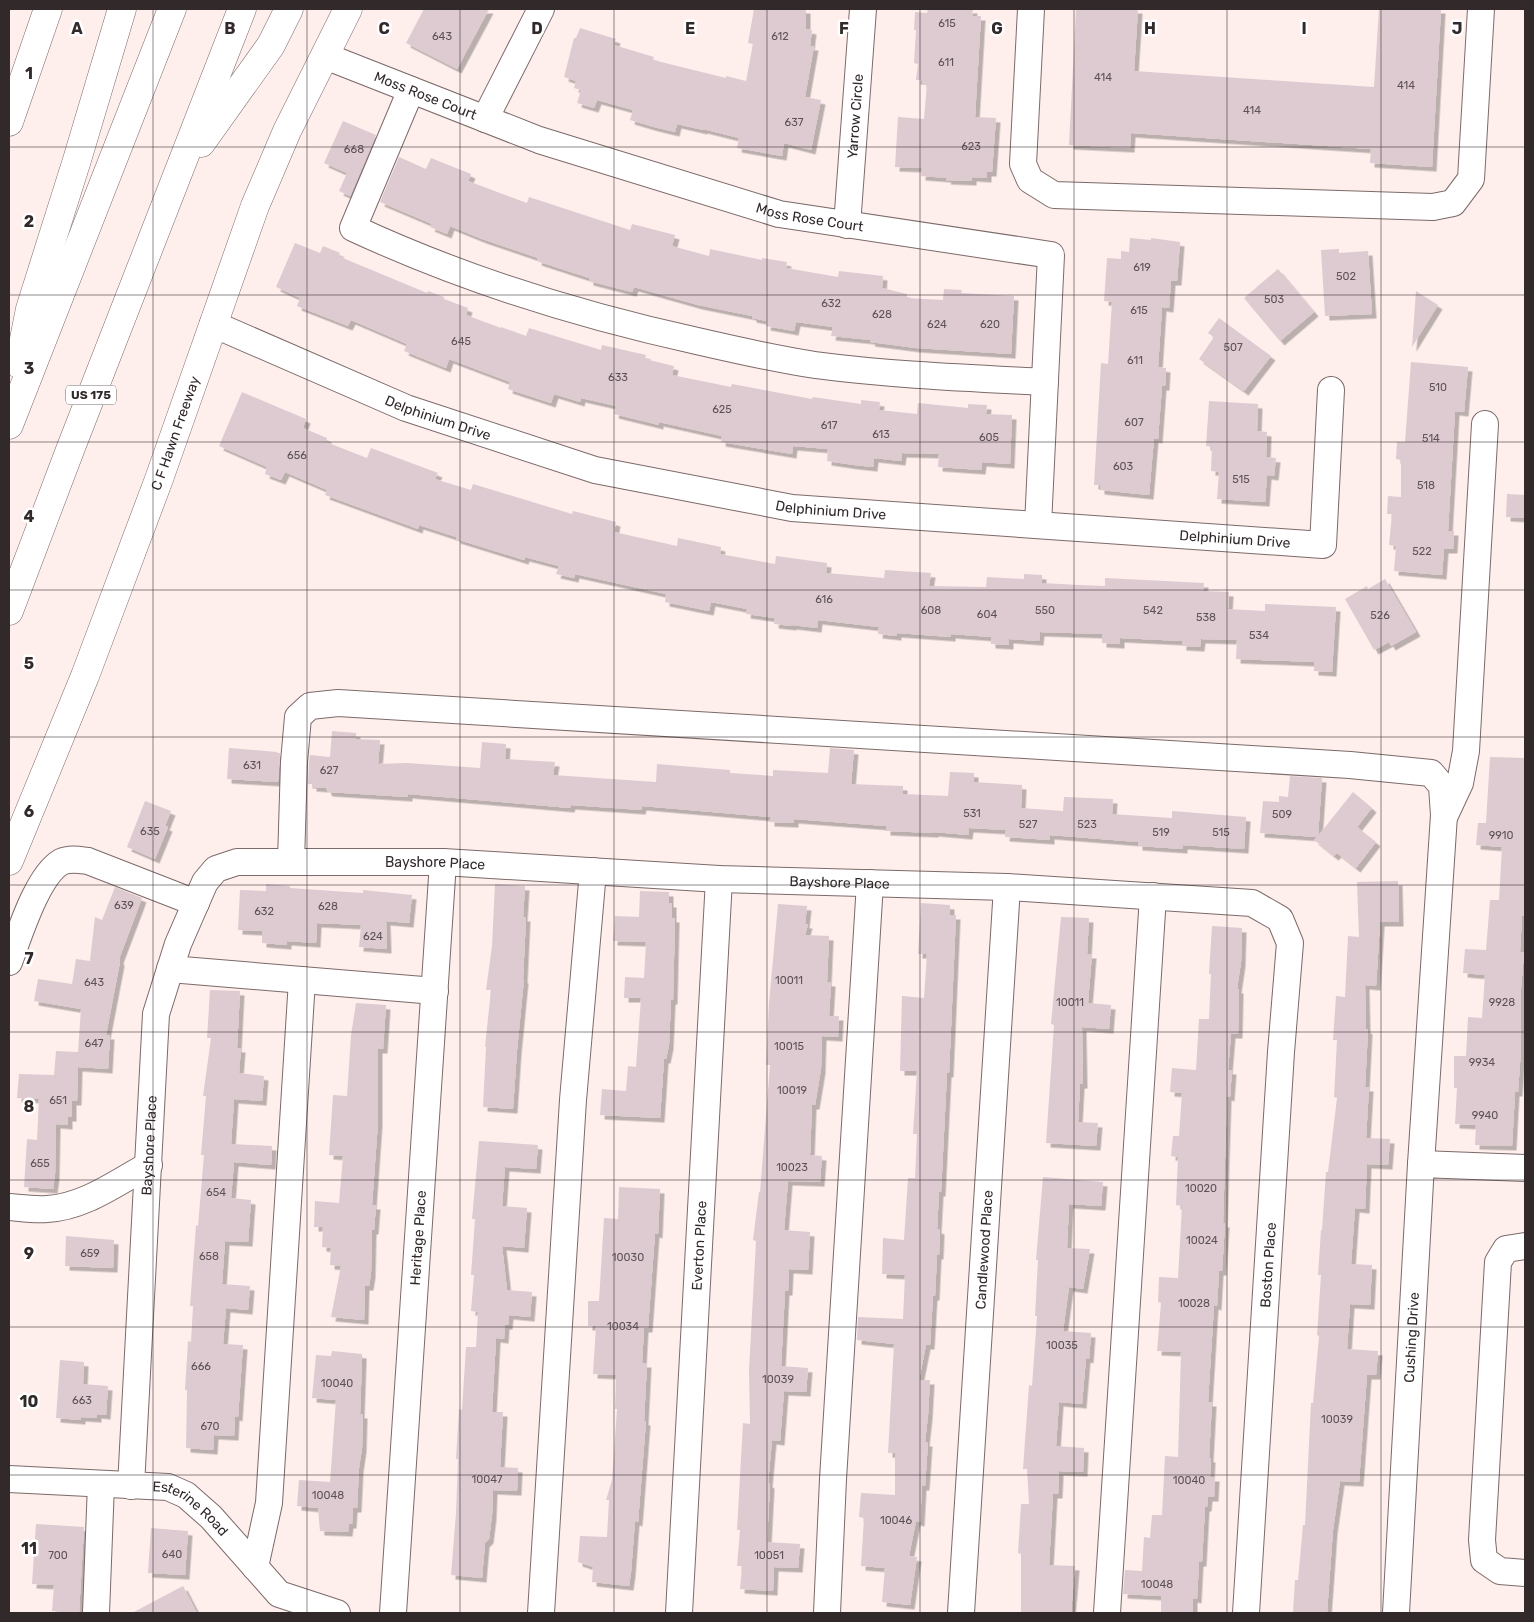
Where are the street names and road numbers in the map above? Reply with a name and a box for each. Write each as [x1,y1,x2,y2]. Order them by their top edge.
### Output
street label: Moss Rose Court [371,68,480,124]
street label: Yarrow Circle [844,73,867,159]
street label: Moss Rose Court [754,199,865,236]
street label: C F Hawn Freeway [147,374,204,493]
road number: US 175 [66,386,116,404]
street label: Delphinium Drive [382,392,493,444]
street label: Delphinium Drive [774,497,887,524]
street label: Delphinium Drive [1179,527,1291,552]
street label: Bayshore Place [385,854,486,874]
street label: Bayshore Place [789,873,890,893]
street label: Bayshore Place [138,1095,161,1196]
street label: Candlewood Place [972,1189,997,1310]
street label: Heritage Place [407,1190,430,1286]
street label: Everton Place [689,1200,710,1291]
street label: Boston Place [1257,1222,1280,1308]
street label: Cushing Drive [1401,1291,1423,1383]
street label: Esterine Road [152,1478,232,1540]

